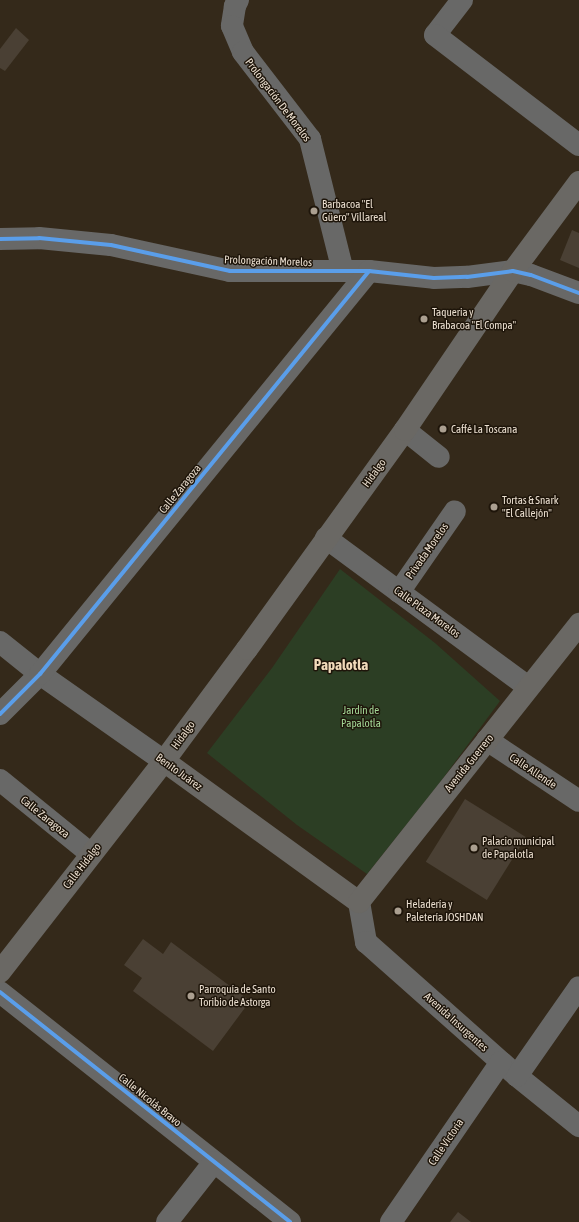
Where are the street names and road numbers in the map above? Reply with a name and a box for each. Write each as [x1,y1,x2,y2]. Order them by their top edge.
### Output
street label: Prolongación De Morelos [242,56,314,144]
street label: Prolongación Morelos [224,253,312,269]
street label: Hidalgo [359,456,389,490]
street label: Calle Zaragoza [156,462,204,516]
street label: Privada Morelos [403,521,451,581]
street label: Calle Plaza Morelos [391,583,463,641]
street label: Hidalgo [168,718,198,752]
street label: Avenida Guerrero [442,731,496,795]
street label: Calle Allende [507,750,559,792]
street label: Benito Juárez [153,751,205,793]
street label: Calle Zaragoza [18,793,72,841]
street label: Calle Hidalgo [60,841,104,891]
street label: Avenida Insurgentes [421,990,491,1054]
street label: Calle Nicolás Bravo [116,1071,184,1129]
street label: Calle Victoria [426,1116,466,1168]

